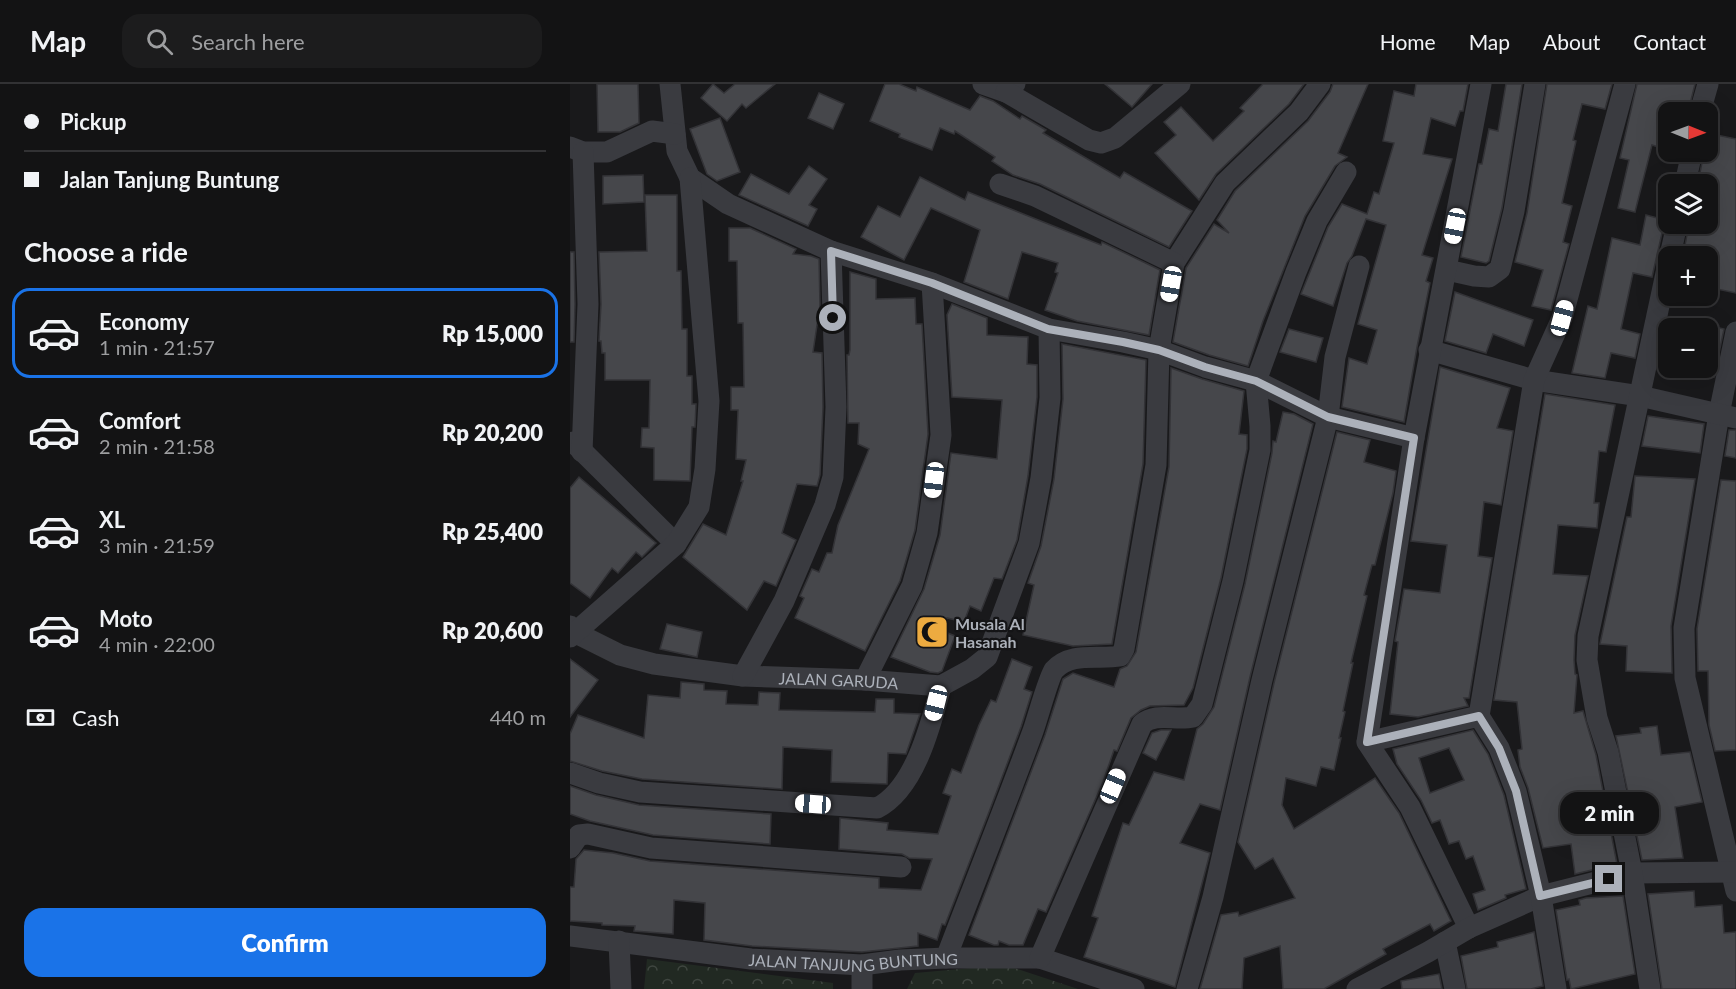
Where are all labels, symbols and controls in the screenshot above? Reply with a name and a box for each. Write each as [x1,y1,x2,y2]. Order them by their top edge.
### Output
search box [122,14,542,68]
text: Map [30,24,86,58]
icon: search [143,25,176,58]
text: Search here [191,28,305,55]
text: Home [1380,29,1436,54]
text: Map [1469,29,1510,54]
text: About [1543,29,1600,54]
text: Contact [1633,29,1706,54]
north arrow [1658,102,1718,162]
map controls [1658,102,1718,378]
text: Pickup [60,108,126,135]
text: Jalan Tanjung Buntung [60,166,279,193]
button: layers [1658,174,1718,234]
car [1443,207,1467,245]
text: Choose a ride [24,235,188,268]
button: + [1658,246,1718,306]
car [1159,265,1183,303]
car [1549,298,1575,338]
route start [819,304,846,331]
icon: car [27,306,81,360]
text: Economy [99,308,189,335]
button: − [1658,318,1718,378]
text: Rp 15,000 [442,320,543,347]
text: 1 min · 21:57 [99,335,215,359]
icon: car [27,405,81,459]
text: Comfort [99,407,181,434]
text: Rp 20,200 [442,419,543,446]
text: 2 min · 21:58 [99,434,215,458]
car [923,461,945,499]
icon: car [27,504,81,558]
text: XL [99,506,125,533]
text: Rp 25,400 [442,518,543,545]
text: 3 min · 21:59 [99,533,215,557]
icon: car [27,603,81,657]
text: Moto [99,605,153,632]
mosque icon: Musala Al Hasanah [914,614,950,650]
place label: Musala Al Hasanah [955,614,1025,651]
text: Rp 20,600 [442,617,543,644]
text: 4 min · 22:00 [99,632,215,656]
street label: JALAN GARUDA [778,668,899,692]
car [923,683,949,723]
icon: cash [24,701,57,734]
text: Cash [72,704,119,731]
text: 440 m [490,705,546,729]
car [1098,766,1128,806]
callout: 2 min [1560,792,1658,834]
car [794,794,832,814]
text: 2 min [1585,801,1634,825]
route end [1595,865,1622,892]
button: Confirm [24,908,546,977]
street label: JALAN TANJUNG BUNTUNG [748,948,958,975]

